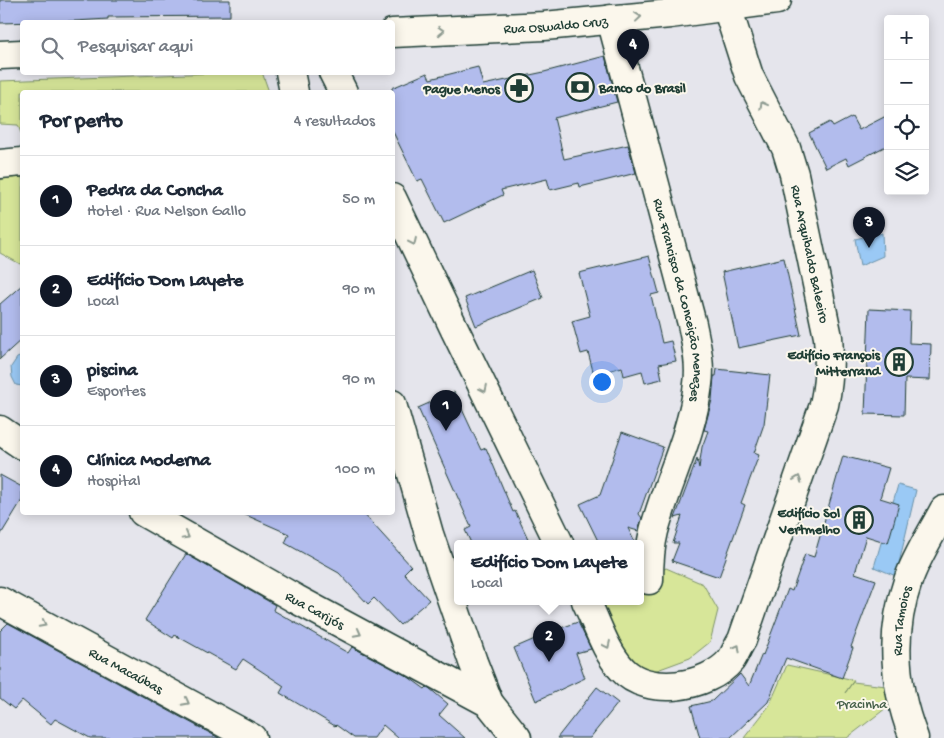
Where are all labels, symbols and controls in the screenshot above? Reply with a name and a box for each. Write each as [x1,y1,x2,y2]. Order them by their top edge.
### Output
one-way arrow [634,12,642,23]
street label: Rua Oswaldo Cruz [503,14,610,39]
map controls [884,15,929,195]
button: + [884,15,929,60]
search box [20,20,395,75]
one-way arrow [438,26,445,36]
pin: 4 [617,29,649,70]
icon: search [38,34,66,62]
text: Pesquisar aqui [78,36,193,59]
button: − [884,60,929,105]
bank icon: Banco do Brasil [565,72,595,102]
pharmacy icon: Pague Menos [504,73,534,103]
place label: Banco do Brasil [598,81,686,98]
place label: Pague Menos [422,82,501,99]
one-way arrow [759,101,769,110]
button: locate [884,105,929,150]
text: Por perto [40,110,123,135]
text: 4 resultados [294,113,375,132]
button: layers [884,150,929,195]
text: Pedra da Concha [87,180,223,203]
street label: Rua Arquibaldo Baleeiro [786,184,832,325]
text: 1 [53,191,59,210]
text: 50 m [342,191,375,210]
street label: Rua Francisco da Conceição Menezes [648,197,705,404]
text: Hotel · Rua Nelson Gallo [87,203,246,222]
pin: 3 [853,207,885,248]
one-way arrow [407,237,418,246]
text: Edifício Dom Layete [87,270,243,293]
text: 2 [52,281,60,300]
text: 90 m [343,281,375,300]
text: Local [87,293,119,312]
building icon: Edifício François Mitterrand [884,347,914,377]
place label: Edifício François Mitterrand [788,348,882,381]
text: piscina [87,360,138,383]
your location [589,369,615,395]
text: 3 [52,371,60,390]
text: 90 m [343,371,375,390]
text: Esportes [87,383,145,402]
one-way arrow [477,383,487,392]
pin: 1 [430,390,462,431]
text: Clínica Moderna [87,450,211,473]
text: 4 [52,461,60,480]
text: 100 m [335,461,375,480]
text: Hospital [87,473,141,492]
one-way arrow [792,475,802,484]
building icon: Edifício Sol Vertmelho [844,505,874,535]
place label: Edifício Sol Vertmelho [777,506,841,539]
one-way arrow [180,530,189,540]
popup [454,540,644,605]
text: Edifício Dom Layete [471,552,627,575]
text: Local [471,575,503,594]
street label: Rua Tamoios [890,583,917,656]
street label: Rua Carijós [281,589,348,635]
one-way arrow [38,618,47,628]
pin: 2 [533,621,565,662]
one-way arrow [353,627,362,637]
one-way arrow [600,640,611,649]
street label: Rua Macaúbas [85,645,166,699]
one-way arrow [731,645,741,654]
one-way arrow [181,696,190,706]
park label: Pracinha [836,697,888,714]

